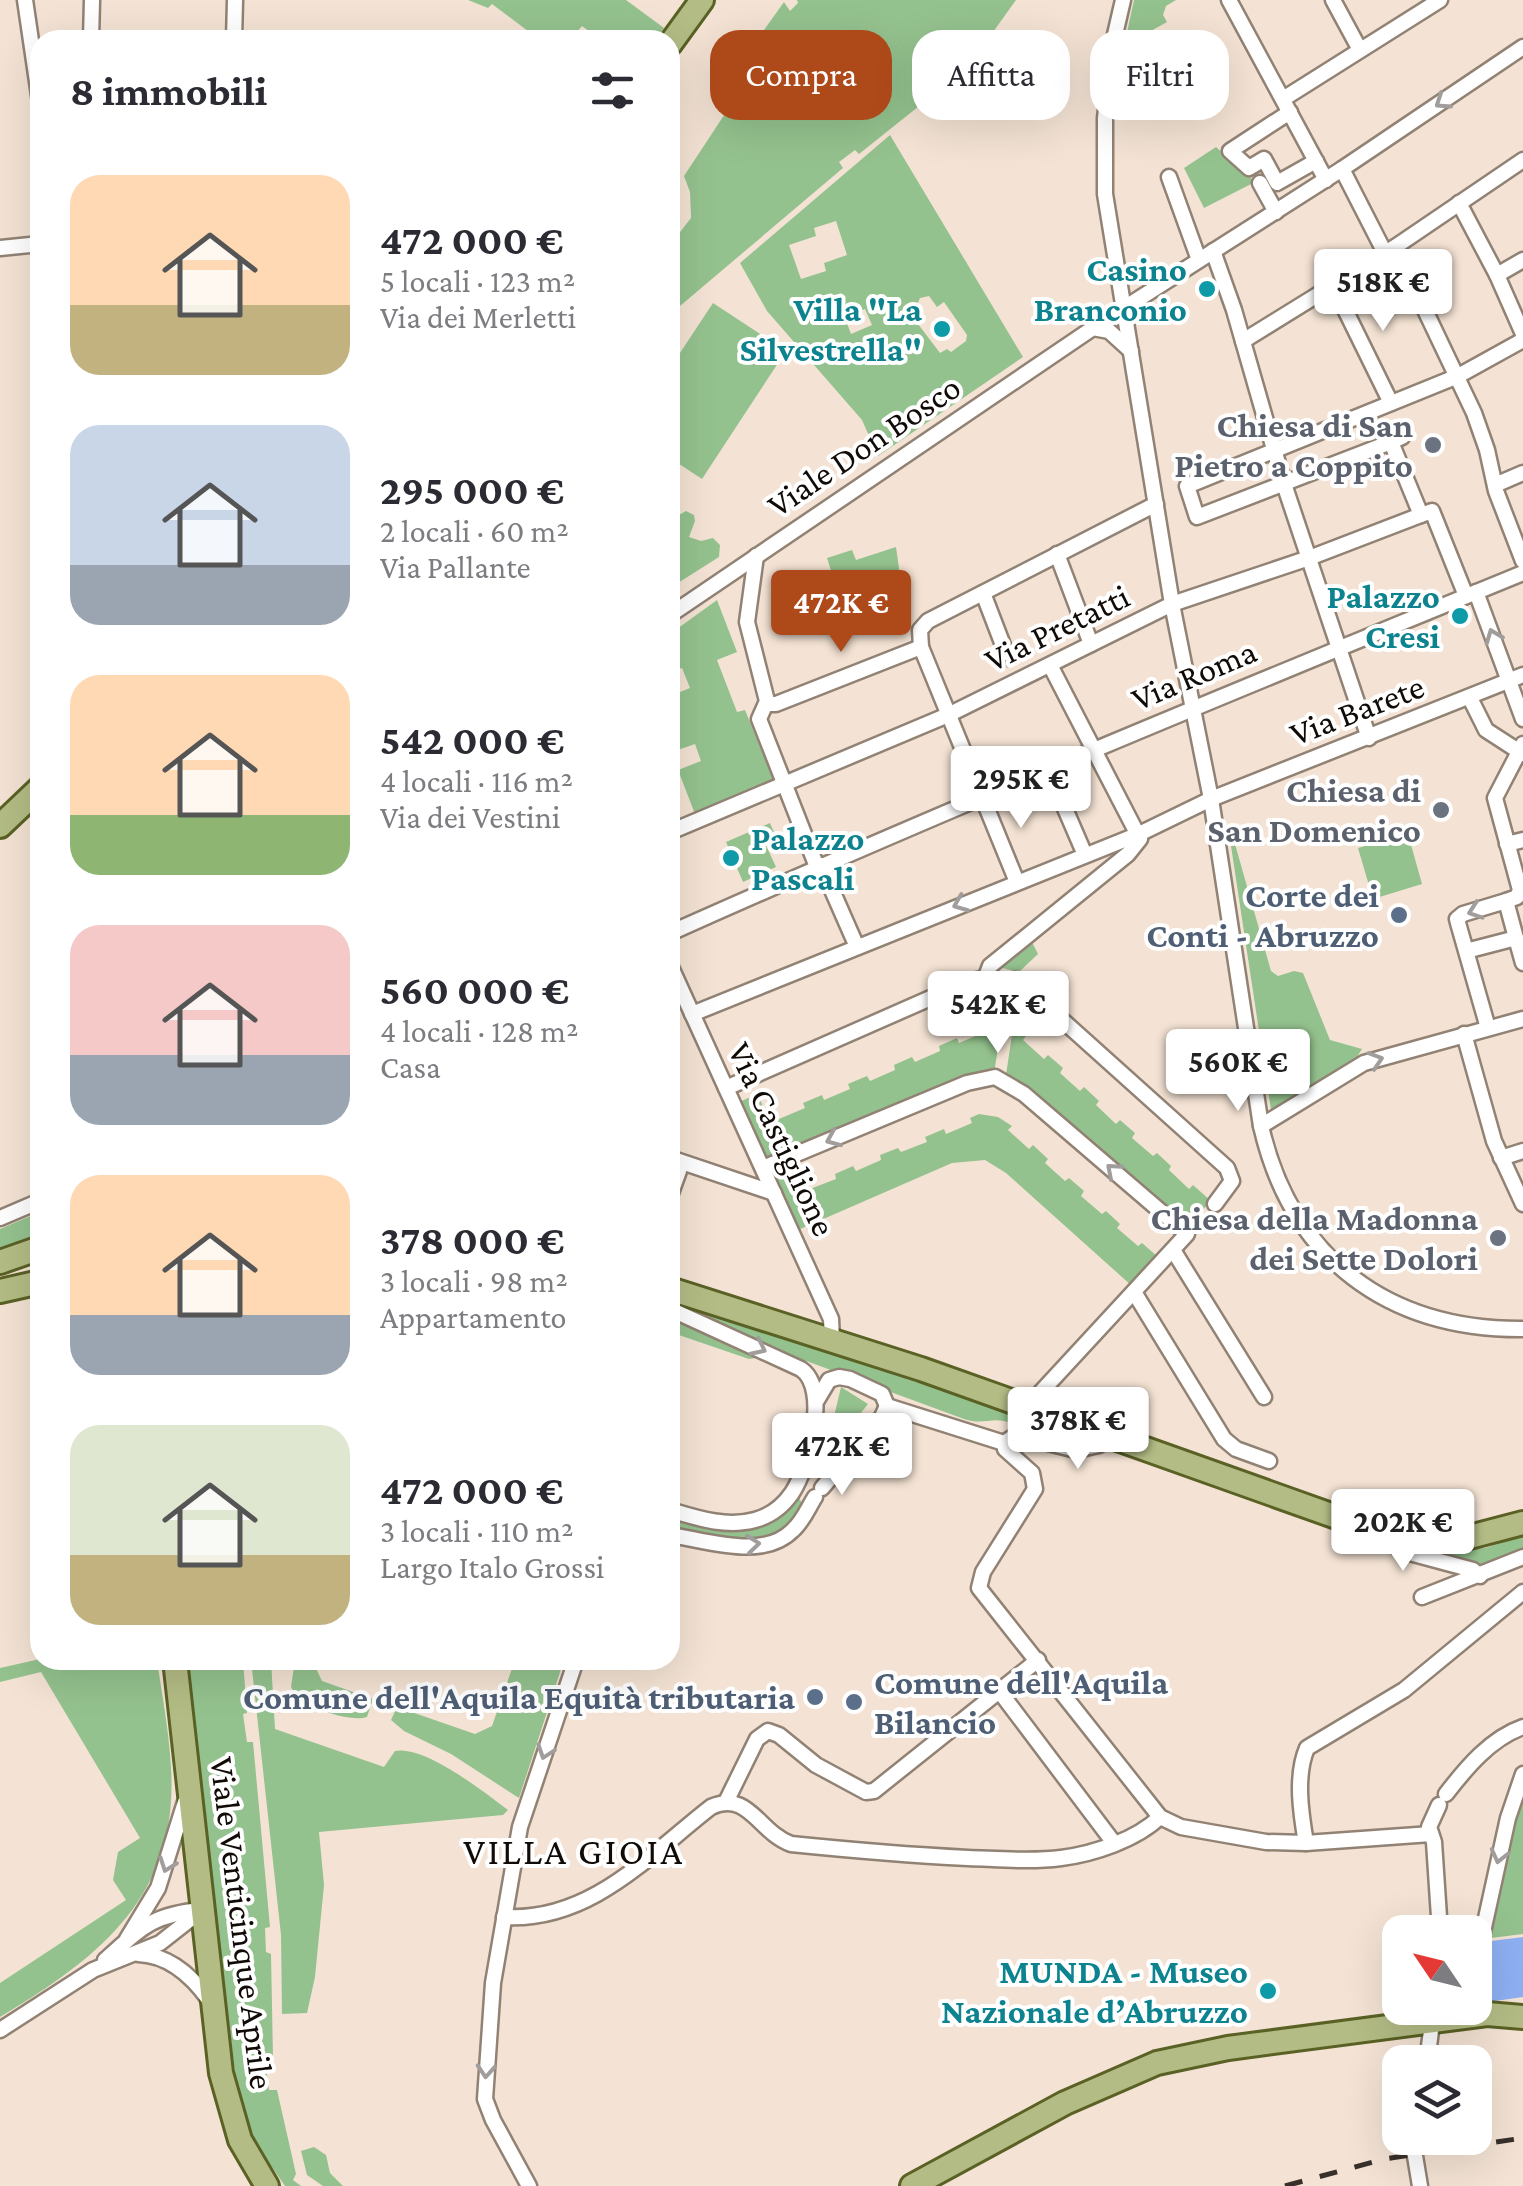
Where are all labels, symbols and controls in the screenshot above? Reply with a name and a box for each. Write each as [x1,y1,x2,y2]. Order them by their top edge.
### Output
chip: Compra [710,30,892,120]
chip: Affitta [912,30,1070,120]
chip: Filtri [1090,30,1229,120]
icon: filters [585,63,640,118]
text: 8 immobili [70,67,267,114]
one-way arrow [1435,90,1454,108]
icon: home [150,215,270,335]
text: 472 000 € [380,216,564,263]
pin: 518K € [1302,249,1464,334]
place label: Casino Branconio [1034,250,1187,329]
text: 5 locali · 123 m² [380,263,575,299]
text: 518K € [1336,263,1430,299]
marker: Casino Branconio [1196,278,1218,300]
place label: Villa "La Silvestrella" [740,290,922,369]
text: Via dei Merletti [380,299,576,335]
marker: Villa "La Silvestrella" [931,318,953,340]
street label: Viale Don Bosco [760,367,968,525]
place label: Chiesa di San Pietro a Coppito [1174,406,1413,485]
marker: Chiesa di San Pietro a Coppito [1422,434,1444,456]
icon: home [150,465,270,585]
text: 295 000 € [380,466,564,513]
text: 2 locali · 60 m² [380,513,569,549]
text: Via Pallante [380,549,531,585]
pin: 472K € [760,570,922,655]
street label: Via Pretatti [978,576,1136,680]
place label: Palazzo Cresi [1327,577,1440,656]
text: 472K € [793,584,889,620]
marker: Palazzo Cresi [1449,605,1471,627]
one-way arrow [1485,628,1505,646]
street label: Via Roma [1126,631,1262,719]
street label: Via Barete [1284,667,1430,753]
icon: home [150,715,270,835]
text: 542 000 € [380,716,565,763]
pin: 295K € [940,746,1102,831]
text: 295K € [973,760,1069,796]
text: 4 locali · 116 m² [380,763,573,799]
place label: Chiesa di San Domenico [1207,771,1421,850]
text: Via dei Vestini [380,799,560,835]
marker: Chiesa di San Domenico [1430,799,1452,821]
place label: Palazzo Pascali [751,819,864,898]
marker: Palazzo Pascali [720,847,742,869]
place label: Corte dei Conti - Abruzzo [1146,876,1379,955]
one-way arrow [952,893,969,913]
one-way arrow [1467,900,1484,920]
marker: Corte dei Conti - Abruzzo [1388,904,1410,926]
icon: home [150,965,270,1085]
text: 560 000 € [380,966,569,1013]
pin: 542K € [917,971,1079,1056]
text: 542K € [950,985,1046,1021]
text: 4 locali · 128 m² [380,1013,579,1049]
pin: 560K € [1157,1029,1319,1114]
street label: Via Castiglione [720,1036,844,1242]
text: 560K € [1188,1043,1288,1079]
text: Casa [380,1049,441,1085]
one-way arrow [1366,1051,1383,1071]
one-way arrow [825,1127,843,1147]
one-way arrow [1107,1164,1125,1182]
place label: Chiesa della Madonna dei Sette Dolori [1150,1199,1478,1278]
icon: home [150,1215,270,1335]
text: 378 000 € [380,1216,565,1263]
marker: Chiesa della Madonna dei Sette Dolori [1487,1227,1509,1249]
text: 3 locali · 98 m² [380,1263,568,1299]
text: Appartamento [380,1299,566,1335]
one-way arrow [749,1336,767,1356]
pin: 378K € [997,1387,1159,1472]
text: 378K € [1030,1401,1126,1437]
pin: 472K € [761,1413,923,1498]
text: 472K € [794,1427,890,1463]
icon: home [150,1465,270,1585]
text: 472 000 € [380,1466,564,1513]
pin: 202K € [1322,1489,1484,1574]
text: 202K € [1353,1503,1453,1539]
text: 3 locali · 110 m² [380,1513,574,1549]
one-way arrow [745,1534,761,1555]
text: Largo Italo Grossi [380,1549,604,1585]
place label: Comune dell'Aquila Bilancio [874,1663,1168,1742]
place label: Comune dell'Aquila Equità tributaria [243,1678,795,1717]
marker: Comune dell'Aquila Equità tributaria [804,1686,826,1708]
marker: Comune dell'Aquila Bilancio [843,1691,865,1713]
one-way arrow [536,1743,556,1760]
street label: Viale Venticinque Aprile [202,1755,282,2091]
district label: VILLA GIOIA [463,1830,685,1872]
one-way arrow [1490,1847,1511,1864]
one-way arrow [158,1856,179,1873]
north arrow [1382,1915,1492,2025]
map controls [1382,1915,1492,2155]
place label: MUNDA - Museo Nazionale d’Abruzzo [941,1952,1248,2031]
marker: MUNDA - Museo Nazionale d’Abruzzo [1257,1980,1279,2002]
button: layers [1382,2045,1492,2155]
one-way arrow [476,2063,497,2079]

